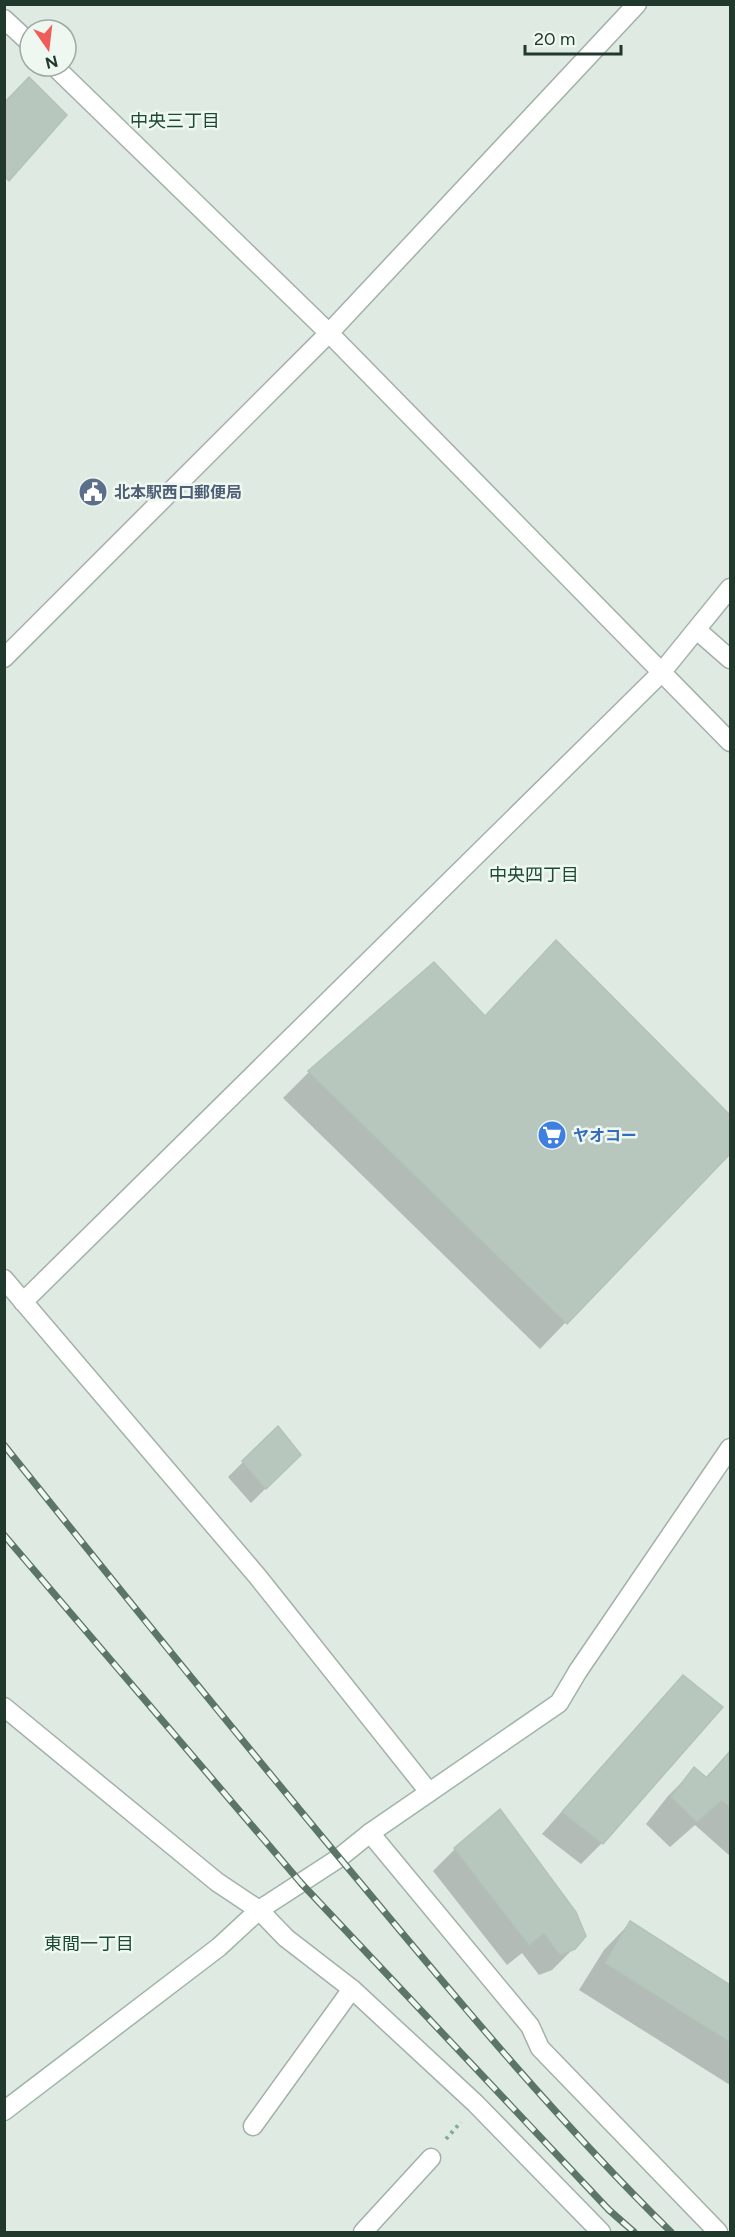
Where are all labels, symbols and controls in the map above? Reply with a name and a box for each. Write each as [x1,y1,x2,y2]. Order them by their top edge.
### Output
north arrow [18,18,78,78]
scale bar [525,18,621,56]
text: 20 m [534,28,575,50]
text: N [43,51,60,73]
district label: 中央三丁目 [130,110,220,132]
public building icon: 北本駅西口郵便局 [77,476,109,508]
place label: 北本駅西口郵便局 [114,483,242,502]
district label: 中央四丁目 [489,864,579,886]
supermarket icon: ヤオコー [536,1119,568,1151]
place label: ヤオコー [573,1126,637,1145]
district label: 東間一丁目 [44,1933,134,1955]

